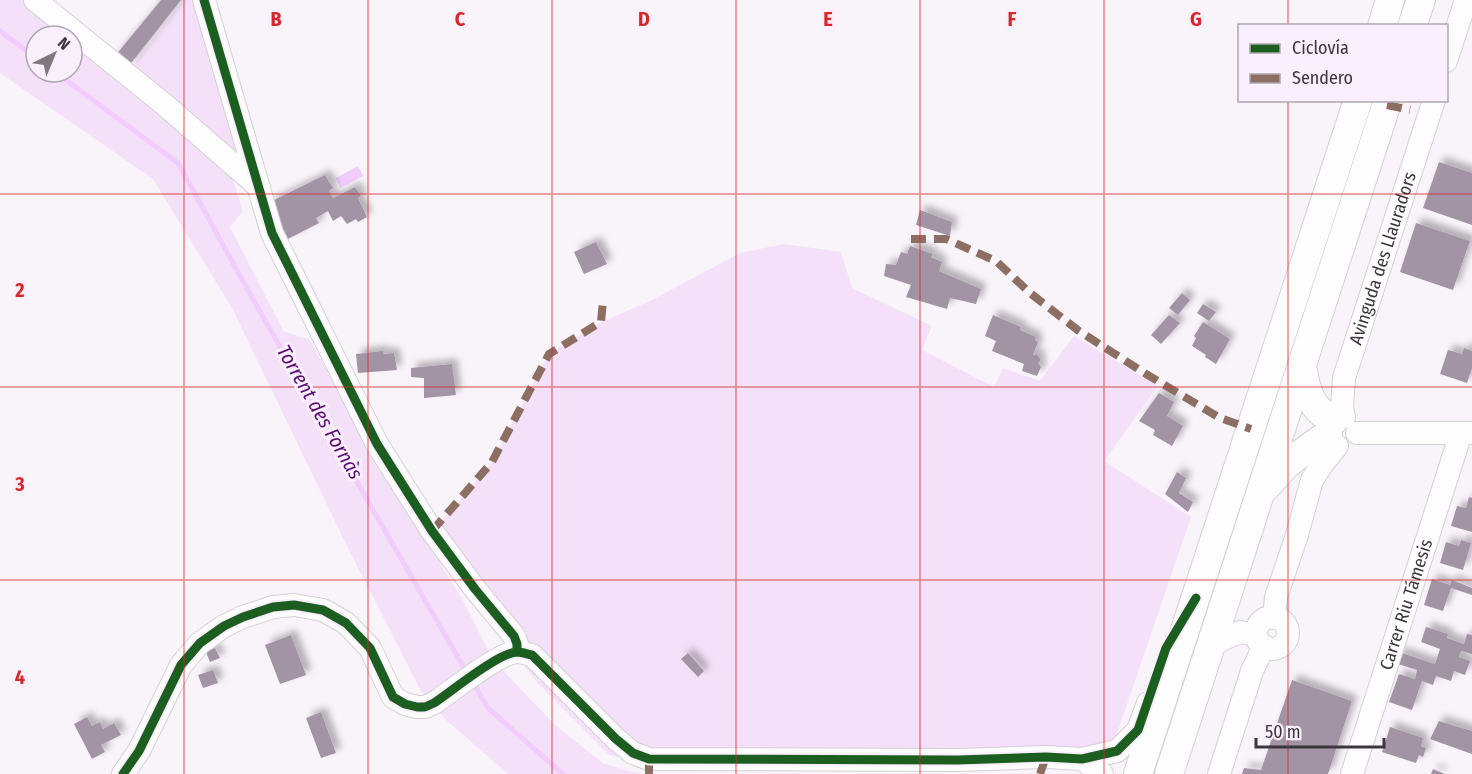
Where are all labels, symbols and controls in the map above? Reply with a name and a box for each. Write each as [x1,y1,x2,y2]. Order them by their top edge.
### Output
text: B [270,7,282,31]
text: C [455,7,466,31]
text: D [638,7,650,31]
text: E [823,7,833,31]
text: F [1008,7,1017,31]
text: G [1190,7,1202,31]
north arrow [24,24,84,84]
legend [1238,24,1448,102]
text: N [54,33,74,54]
text: Ciclovía [1292,37,1349,59]
text: Sendero [1292,67,1353,89]
street label: Avinguda des Llauradors [1344,169,1421,348]
text: 2 [14,278,25,302]
water label: Torrent des Fornàs [272,341,368,484]
text: 3 [14,472,25,496]
street label: Carrer Riu Támesis [1375,536,1438,673]
text: 4 [15,665,25,689]
scale bar [1256,711,1384,749]
text: 50 m [1265,721,1301,743]

